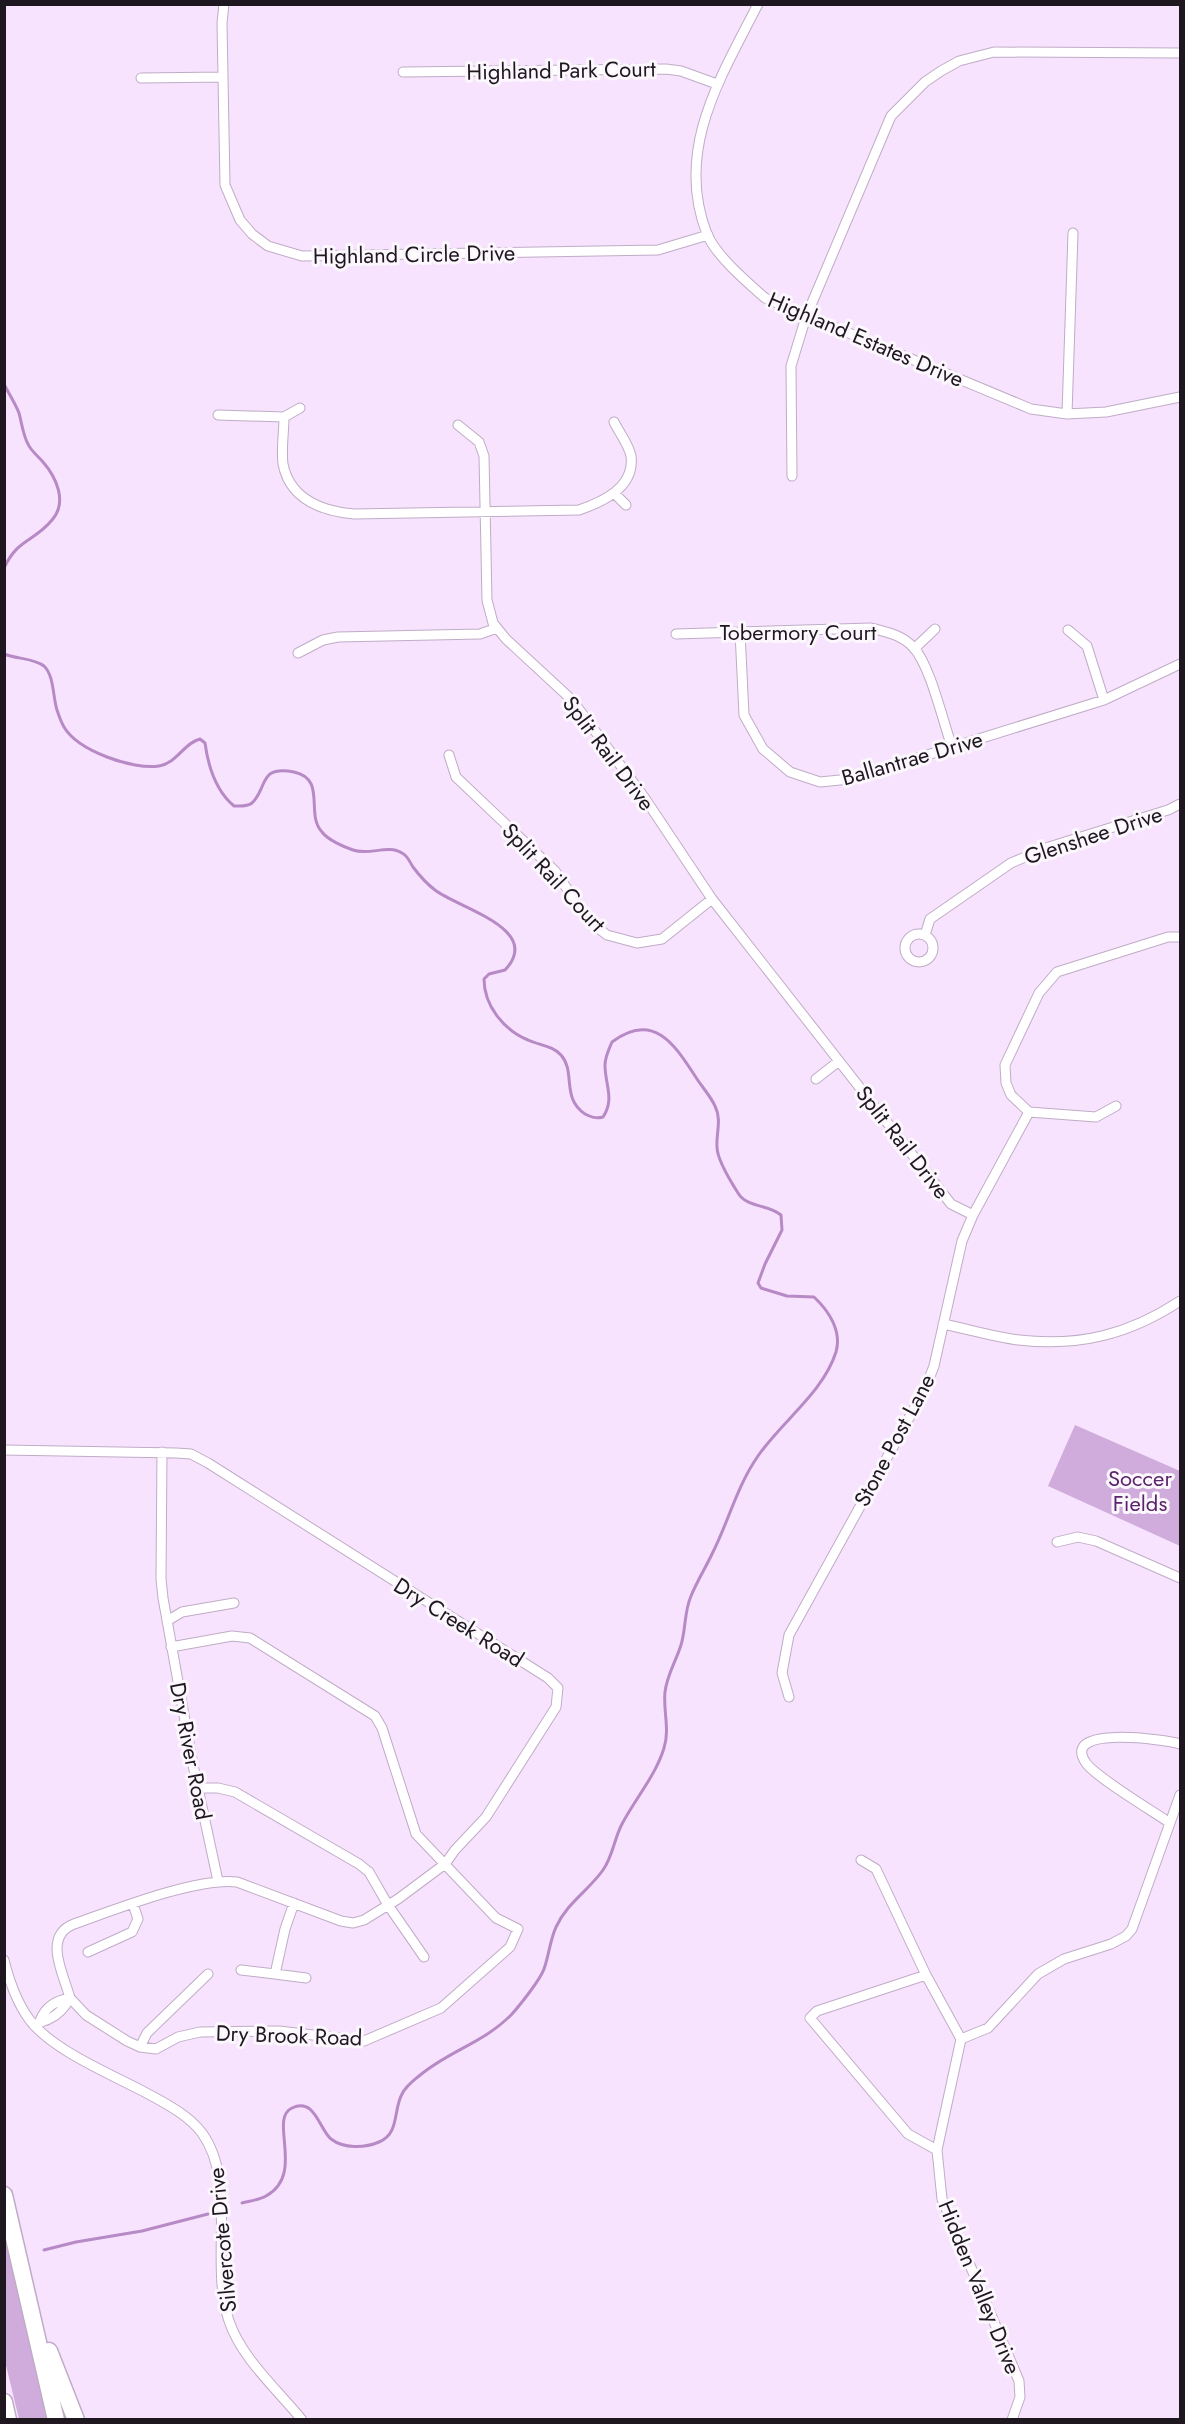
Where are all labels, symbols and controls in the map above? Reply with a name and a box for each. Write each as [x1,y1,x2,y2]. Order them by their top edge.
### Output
street label: Highland Park Court [466,52,657,88]
street label: Highland Circle Drive [313,236,515,272]
street label: Highland Estates Drive [763,283,969,395]
street label: Tobermory Court [720,616,877,648]
street label: Split Rail Drive [555,689,663,817]
street label: Ballantrae Drive [838,723,986,793]
street label: Glenshee Drive [1020,798,1166,872]
street label: Split Rail Court [495,815,614,939]
street label: Split Rail Drive [848,1078,958,1206]
street label: Stone Post Lane [846,1368,942,1512]
park label: Soccer Fields [1108,1462,1172,1519]
street label: Dry Creek Road [388,1569,530,1675]
street label: Dry River Road [162,1679,220,1823]
street label: Dry Brook Road [215,2016,363,2054]
street label: Silvercote Drive [200,2166,244,2314]
street label: Hidden Valley Drive [930,2195,1030,2379]

